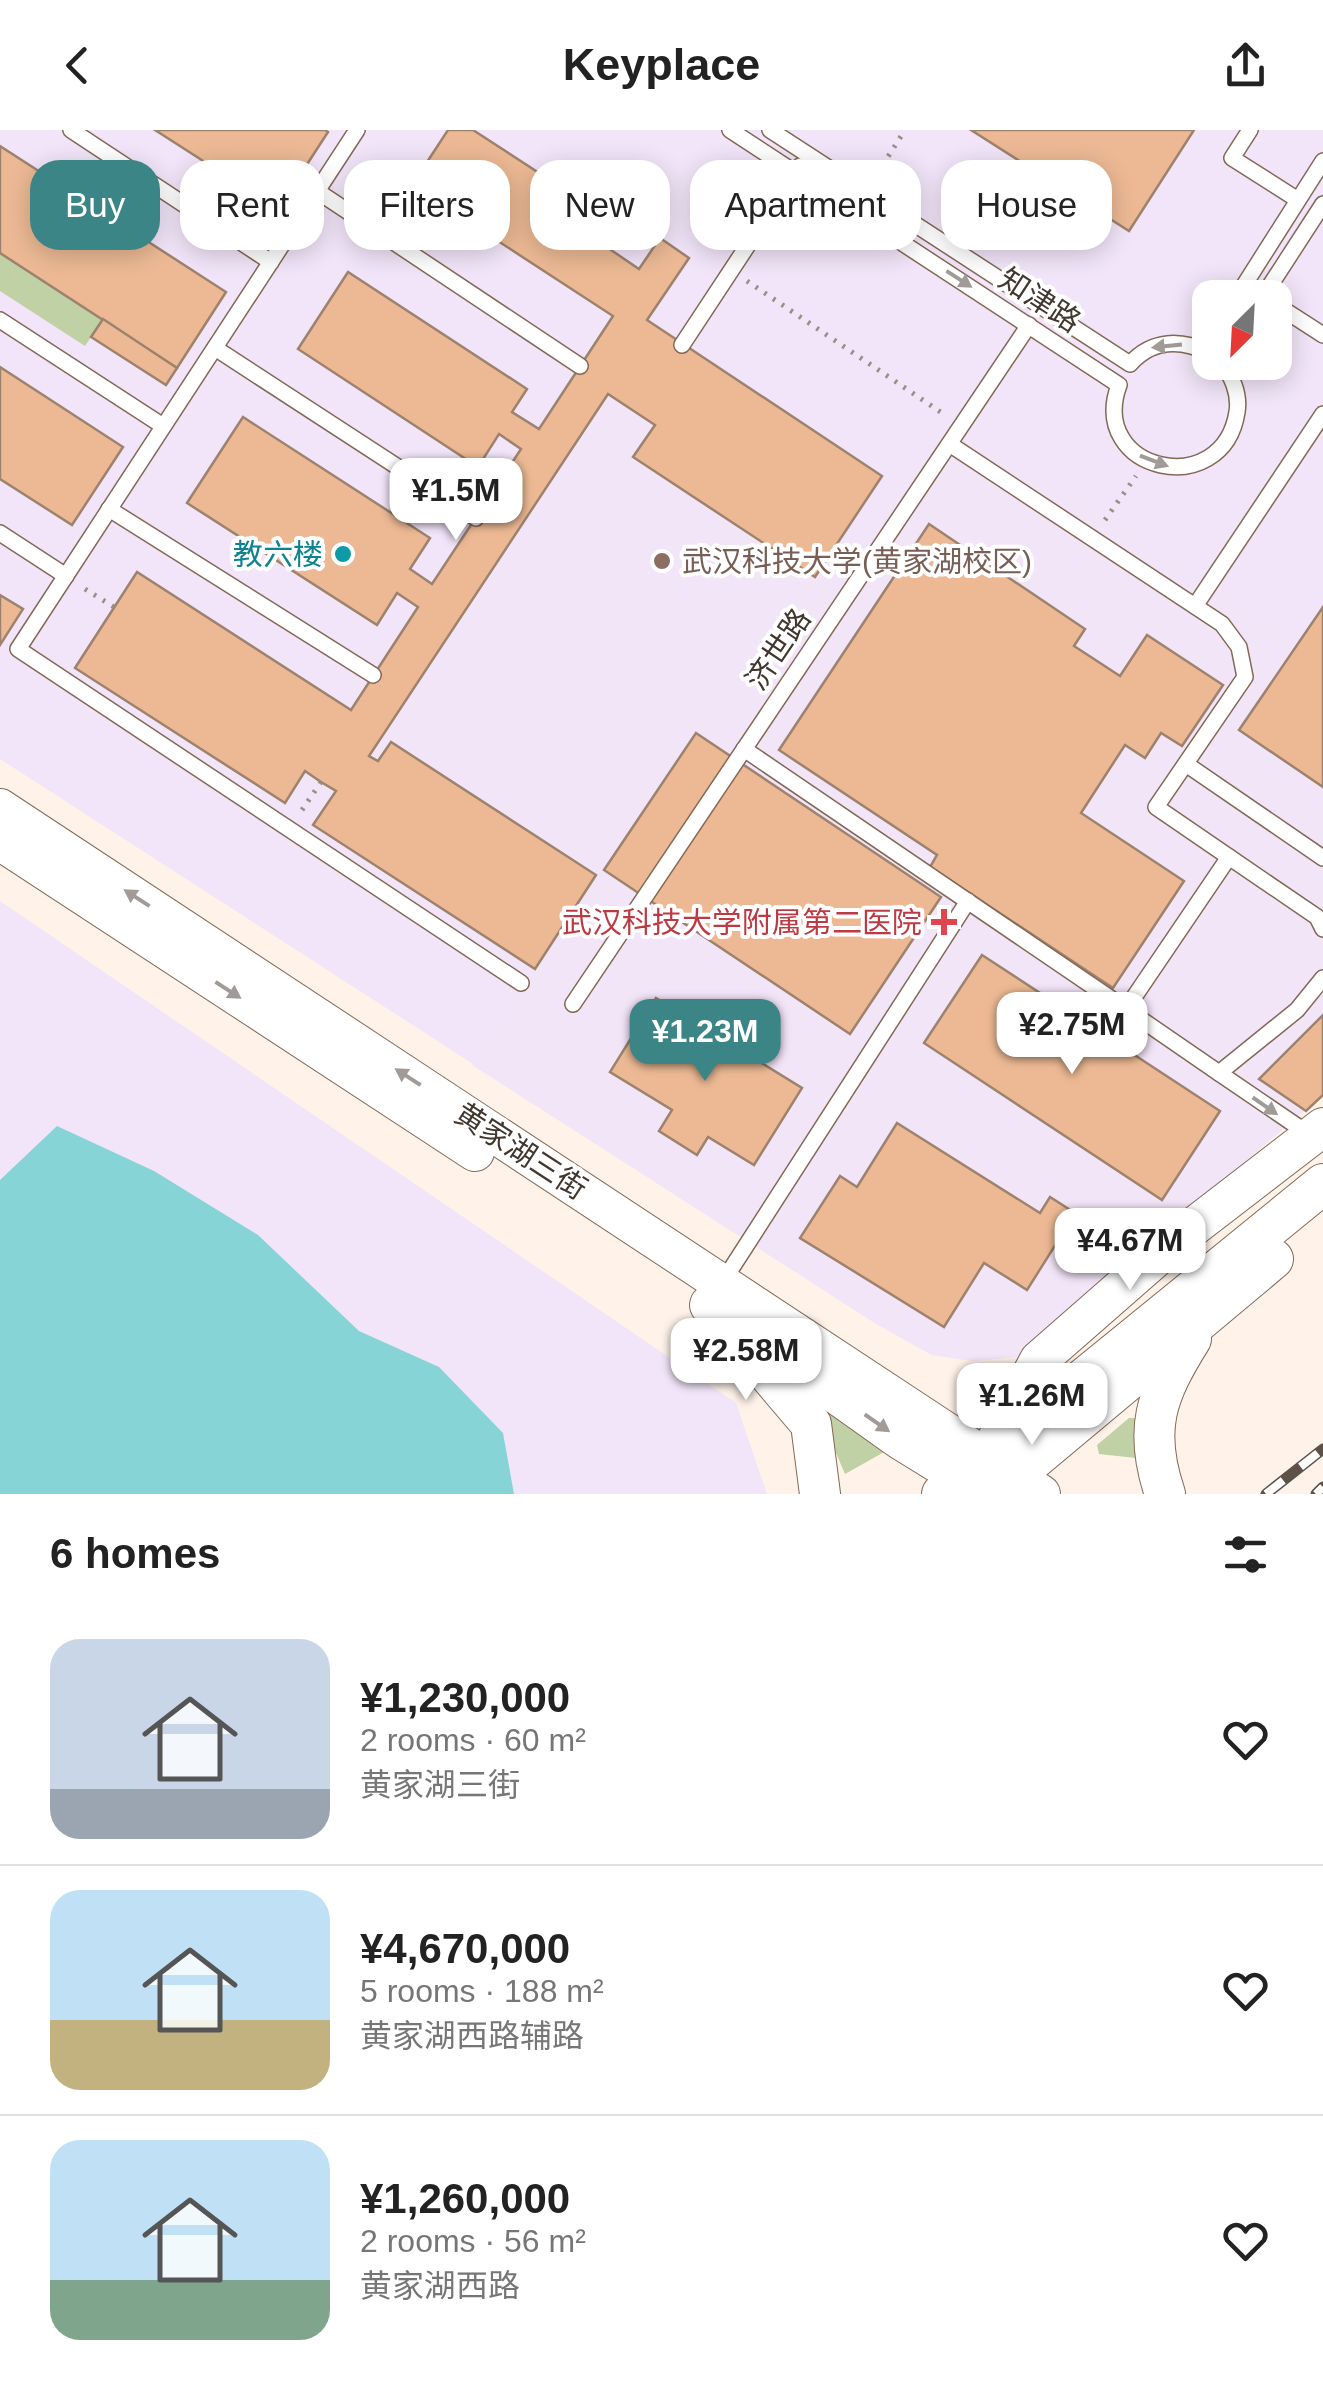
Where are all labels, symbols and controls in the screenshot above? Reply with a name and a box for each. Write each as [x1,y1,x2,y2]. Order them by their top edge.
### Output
icon: back [50,38,105,93]
icon: share [1218,38,1273,93]
text: Keyplace [563,39,760,90]
chip: Buy [30,160,160,250]
chip: Rent [180,160,324,250]
chip: Filters [344,160,510,250]
chip: New [530,160,670,250]
chip: Apartment [690,160,921,250]
chip: House [941,160,1112,250]
street label: 知津路 [993,262,1087,338]
one-way arrow [945,269,972,287]
north arrow [1192,280,1292,380]
map controls [1192,280,1292,380]
one-way arrow [1151,338,1183,354]
one-way arrow [1139,454,1169,469]
pin: ¥1.5M [386,458,526,543]
text: ¥1.5M [412,472,500,508]
place label: 教六楼 [233,538,323,571]
marker: 教六楼 [332,543,354,565]
place label: 武汉科技大学(黄家湖校区) [682,545,1032,578]
marker: 武汉科技大学(黄家湖校区) [651,550,673,572]
street label: 济世路 [739,602,817,696]
one-way arrow [123,890,150,908]
place label: 武汉科技大学附属第二医院 [562,906,922,939]
marker: 武汉科技大学附属第二医院 [931,909,957,935]
one-way arrow [214,981,242,999]
pin: ¥2.75M [991,992,1153,1077]
pin: ¥1.23M [624,999,786,1084]
text: ¥2.75M [1019,1006,1125,1042]
text: ¥1.23M [652,1013,758,1049]
one-way arrow [395,1068,422,1086]
one-way arrow [1252,1095,1278,1115]
street label: 黄家湖三街 [449,1096,593,1206]
pin: ¥4.67M [1049,1208,1211,1293]
text: ¥4.67M [1077,1222,1183,1258]
pin: ¥2.58M [665,1318,827,1403]
text: ¥2.58M [693,1332,799,1368]
pin: ¥1.26M [951,1363,1113,1448]
text: ¥1.26M [979,1377,1085,1413]
one-way arrow [863,1413,890,1432]
icon: filters [1218,1527,1273,1582]
text: 6 homes [50,1530,220,1577]
text: ¥1,230,000 [360,1674,570,1721]
icon: home [130,1679,250,1799]
icon: heart [1218,1712,1273,1767]
text: 2 rooms · 60 m² [360,1722,586,1758]
text: 黄家湖三街 [360,1767,520,1803]
text: ¥4,670,000 [360,1925,570,1972]
icon: home [130,1930,250,2050]
icon: heart [1218,1963,1273,2018]
text: 5 rooms · 188 m² [360,1973,604,2009]
text: 黄家湖西路辅路 [360,2018,584,2054]
text: ¥1,260,000 [360,2175,570,2222]
icon: home [130,2180,250,2300]
icon: heart [1218,2213,1273,2268]
text: 2 rooms · 56 m² [360,2223,586,2259]
text: 黄家湖西路 [360,2268,520,2304]

